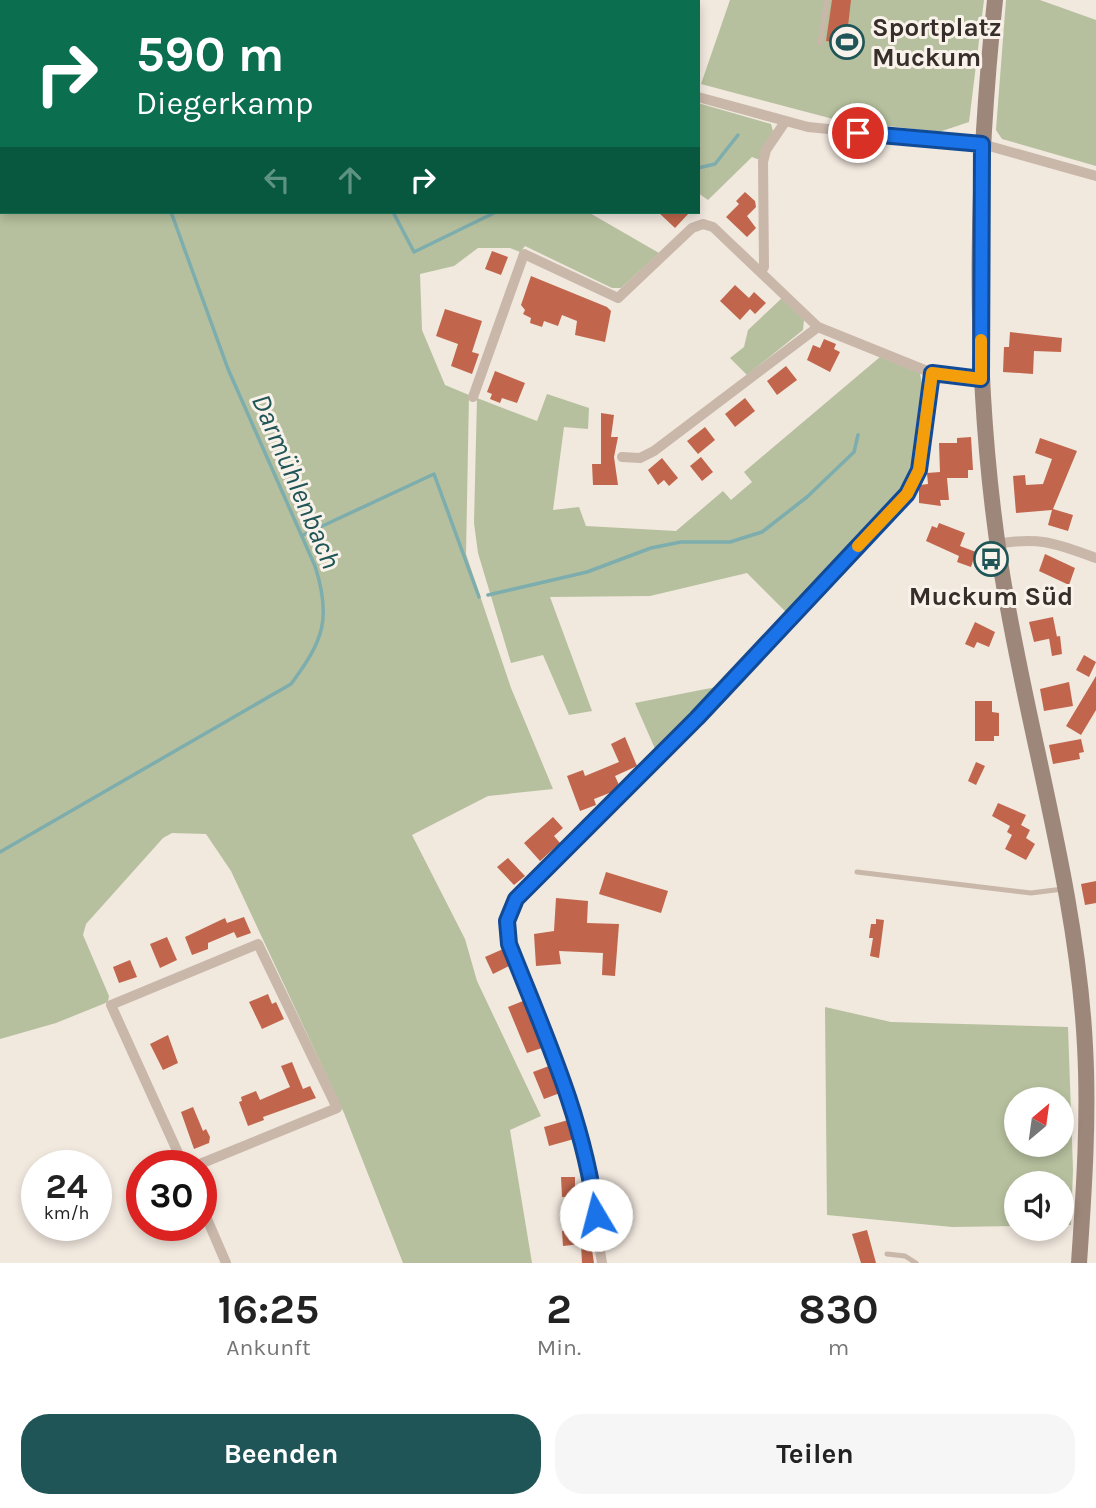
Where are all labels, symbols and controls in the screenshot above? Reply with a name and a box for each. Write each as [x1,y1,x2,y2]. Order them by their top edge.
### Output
place label: Sportplatz Muckum [872,12,1002,73]
sports icon: Sportplatz Muckum [828,23,866,61]
text: 590 m [136,26,284,83]
icon: right [21,28,112,119]
text: Diegerkamp [136,85,313,122]
pin [828,103,888,163]
icon: arrive [839,114,877,152]
icon: left [258,161,296,199]
icon: ahead [331,161,369,199]
icon: right [404,161,442,199]
water label: Darmühlenbach [245,389,348,574]
bus stop icon: Muckum Süd [972,540,1010,578]
place label: Muckum Süd [909,581,1073,612]
north arrow [1004,1087,1074,1157]
map controls [1004,1087,1074,1241]
speed limit sign: 30 [126,1150,217,1241]
text: 24 [46,1166,88,1207]
button: sound [1004,1171,1074,1241]
position arrow [559,1178,633,1252]
text: km/h [44,1202,89,1224]
text: 16:25 [218,1284,319,1334]
text: 2 [546,1284,572,1334]
text: 830 [799,1284,878,1334]
text: Ankunft [226,1334,311,1361]
text: Min. [537,1334,581,1361]
text: m [828,1334,849,1361]
button: Beenden [21,1414,541,1494]
button: Teilen [555,1414,1075,1494]

